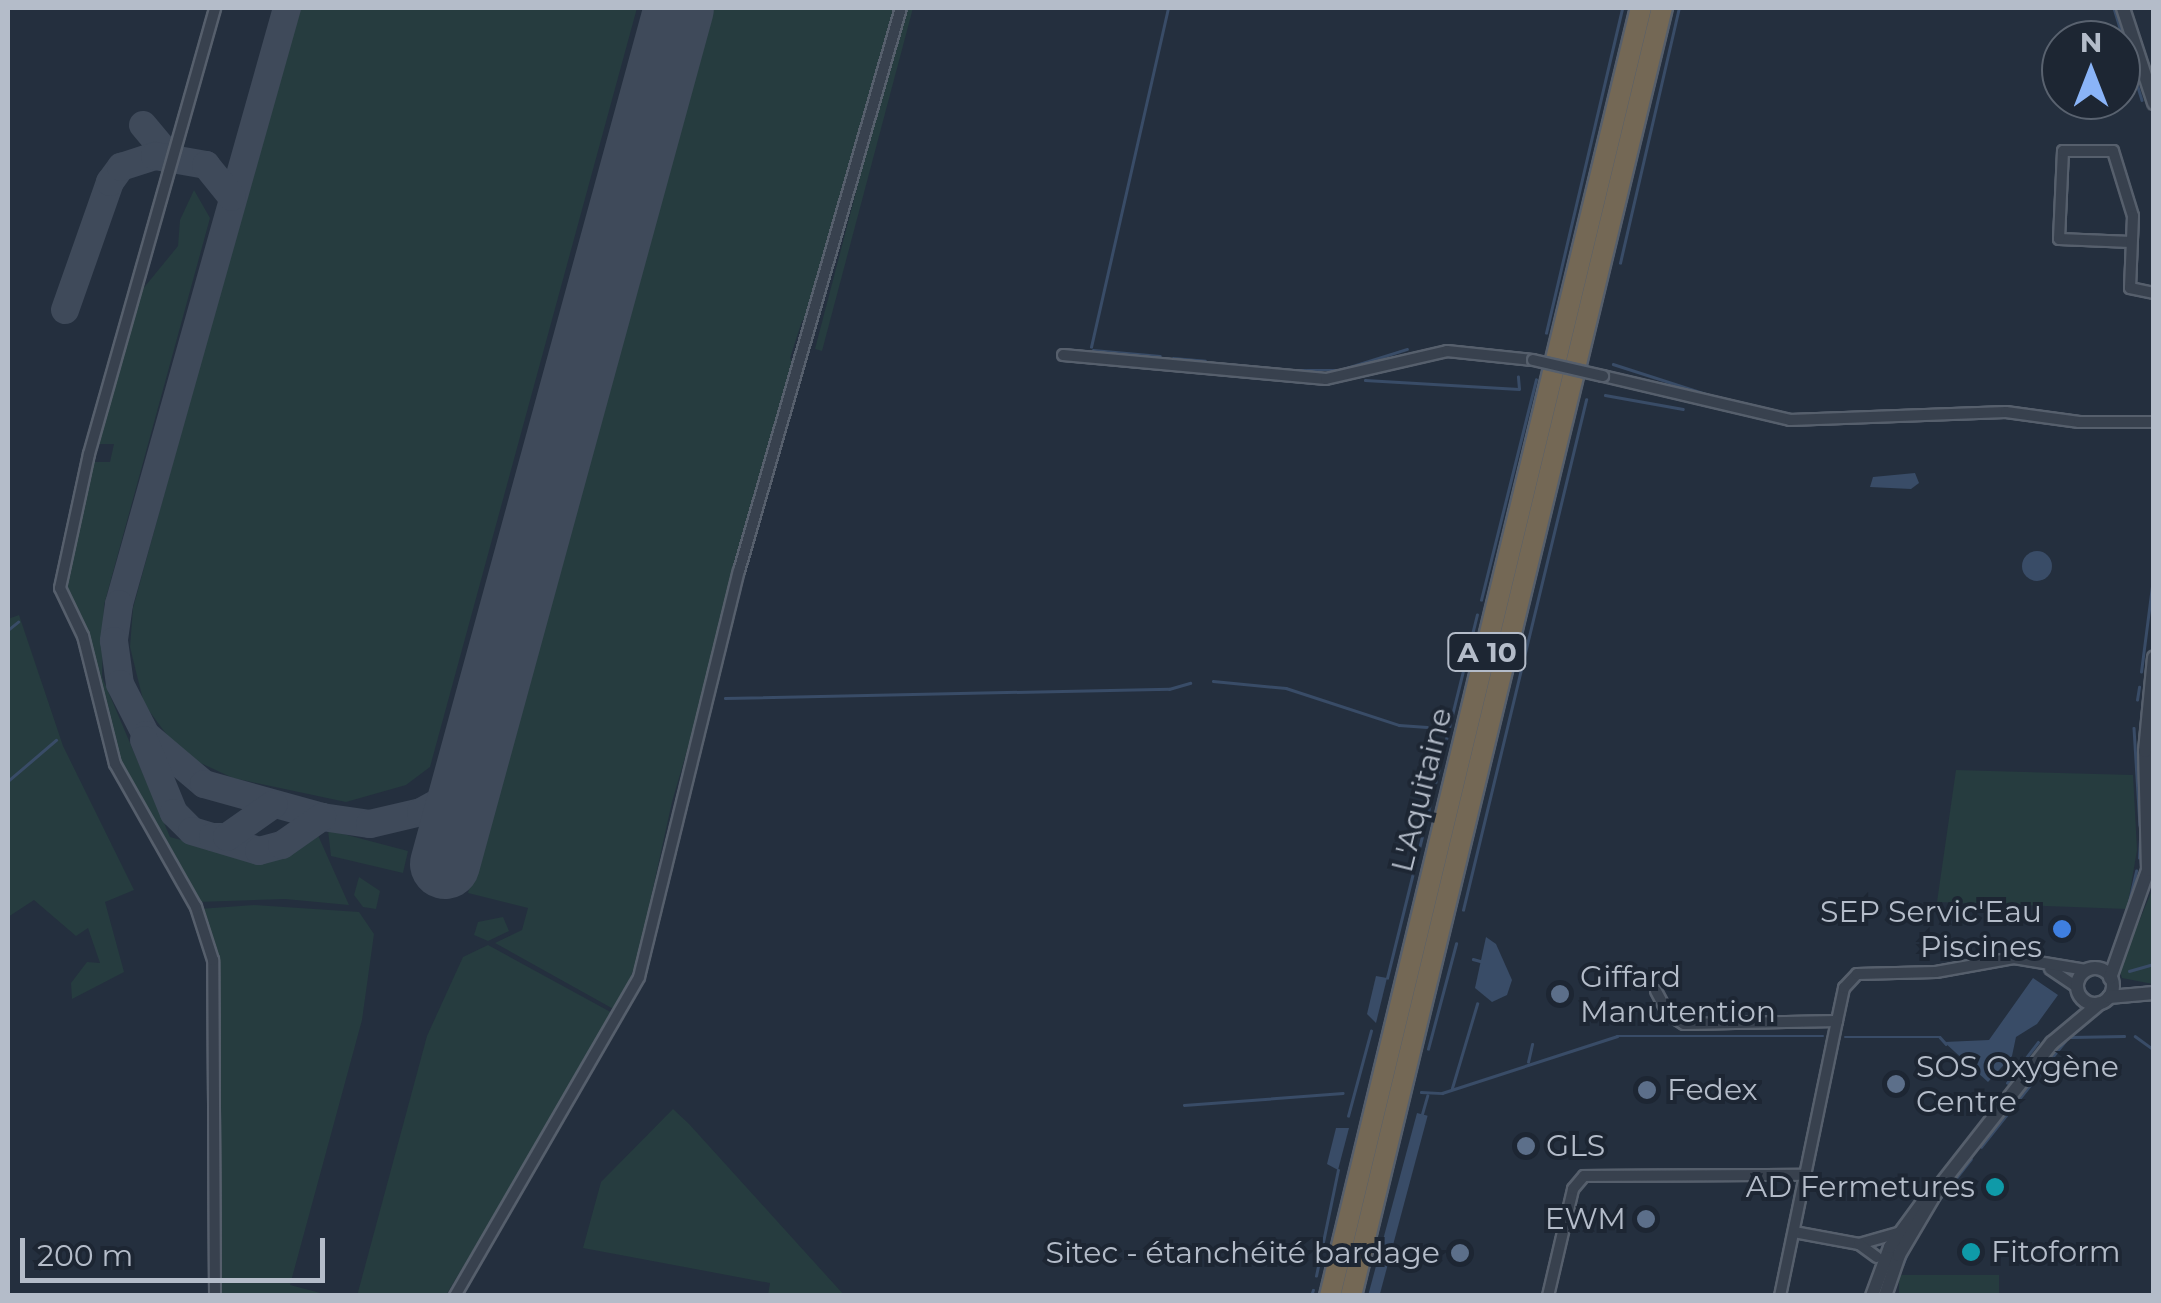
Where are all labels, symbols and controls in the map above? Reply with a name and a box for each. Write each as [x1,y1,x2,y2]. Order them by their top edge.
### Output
north arrow [2041,20,2141,120]
text: N [2080,25,2102,59]
road number: A 10 [1447,629,1527,675]
street label: L'Aquitaine [1384,704,1460,876]
place label: SEP Servic'Eau Piscines [1820,894,2042,964]
marker: SEP Servic'Eau Piscines [2051,918,2073,940]
place label: Giffard Manutention [1580,959,1776,1030]
marker: Giffard Manutention [1549,983,1571,1005]
place label: SOS Oxygène Centre [1916,1049,2119,1120]
place label: Fedex [1667,1072,1758,1108]
marker: SOS Oxygène Centre [1885,1073,1907,1095]
marker: Fedex [1636,1079,1658,1101]
place label: GLS [1546,1128,1605,1164]
marker: GLS [1515,1135,1537,1157]
place label: AD Fermetures [1746,1169,1975,1205]
marker: AD Fermetures [1984,1176,2006,1198]
place label: EWM [1545,1201,1626,1237]
marker: EWM [1635,1208,1657,1230]
scale bar [25,1218,330,1280]
place label: Fitoform [1991,1234,2121,1270]
place label: Sitec - étanchéité bardage [1045,1235,1440,1271]
text: 200 m [37,1237,133,1274]
marker: Fitoform [1960,1241,1982,1263]
marker: Sitec - étanchéité bardage [1449,1242,1471,1264]

